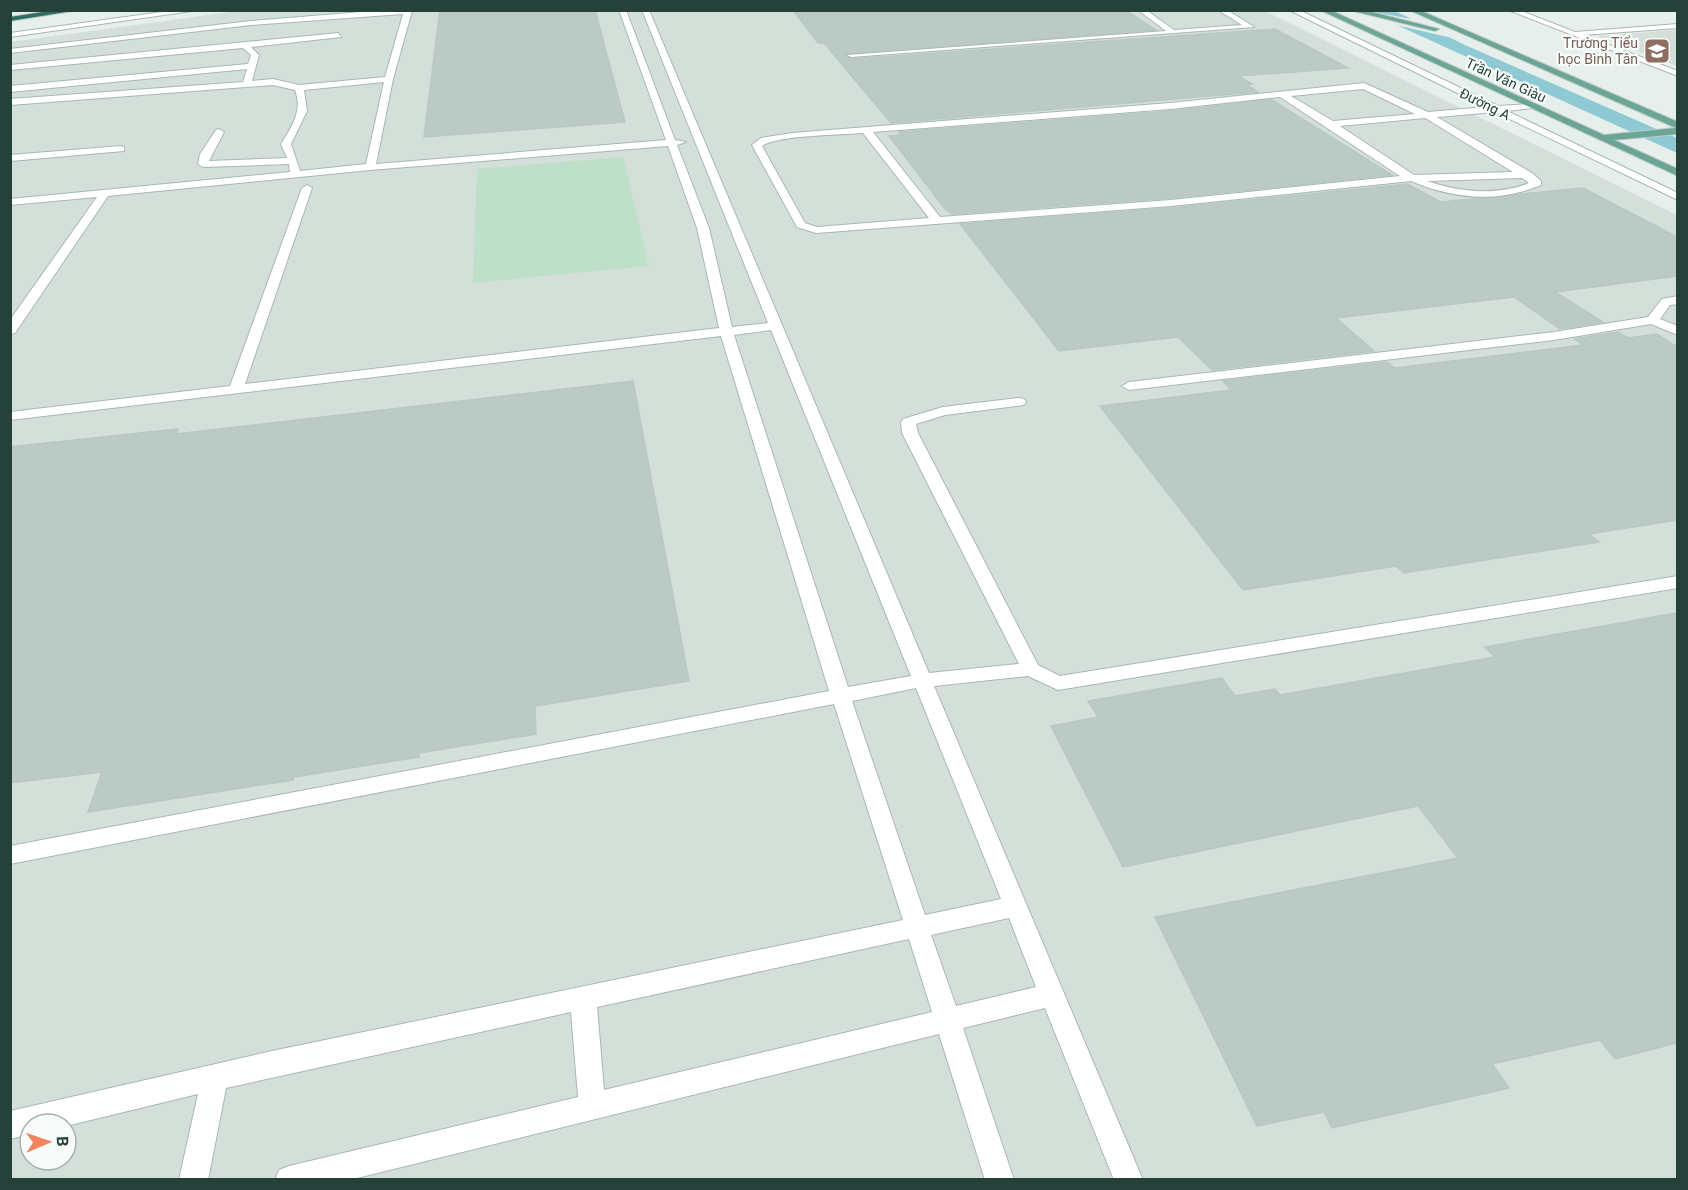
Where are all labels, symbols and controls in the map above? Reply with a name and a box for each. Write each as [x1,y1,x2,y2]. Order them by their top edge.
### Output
place label: Trường Tiểu học Bình Tân [1558,35,1638,67]
school or university icon: Trường Tiểu học Bình Tân [1642,36,1672,66]
street label: Trần Văn Giàu [1463,54,1549,106]
street label: Đường A [1457,85,1513,123]
north arrow [18,1112,78,1172]
text: B [53,1136,72,1147]

